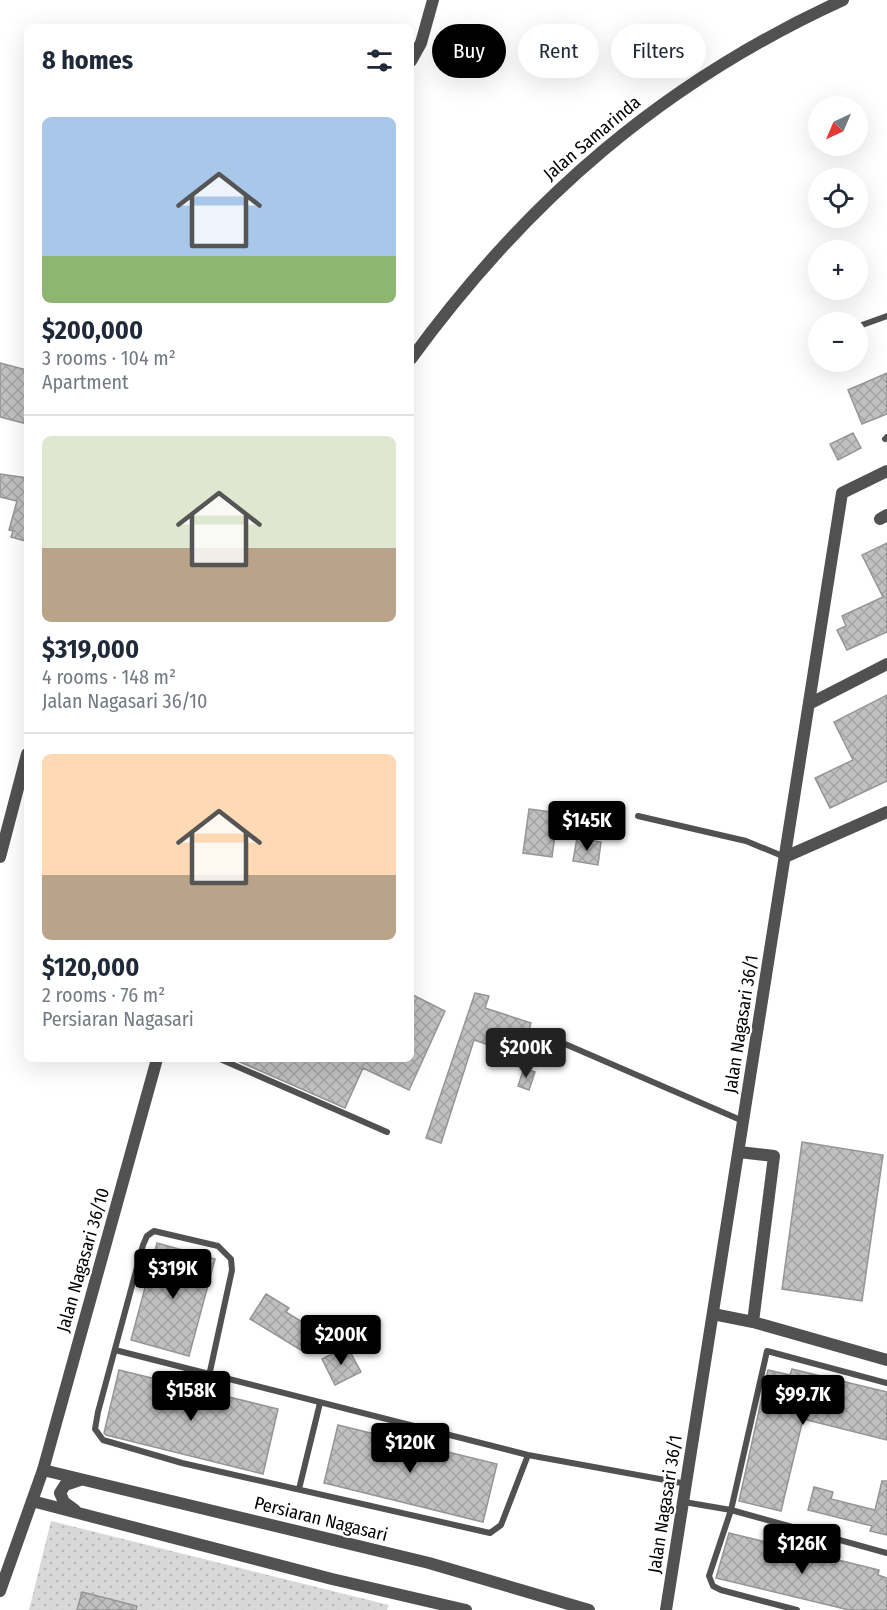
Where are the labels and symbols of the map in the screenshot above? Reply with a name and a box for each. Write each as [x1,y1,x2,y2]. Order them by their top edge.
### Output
street label: Jalan Samarinda [539,91,645,185]
north arrow [808,96,868,156]
pin: $145K [545,801,629,852]
street label: Jalan Nagasari 36/1 [719,953,763,1095]
pin: $200K [484,1028,568,1079]
street label: Jalan Nagasari 36/10 [52,1185,114,1335]
pin: $319K [131,1249,215,1300]
pin: $200K [299,1315,383,1366]
pin: $158K [149,1371,233,1422]
pin: $99.7K [754,1375,852,1426]
pin: $120K [368,1423,452,1474]
street label: Jalan Nagasari 36/1 [643,1433,687,1575]
street label: Persiaran Nagasari [252,1492,390,1546]
pin: $126K [760,1524,844,1575]

